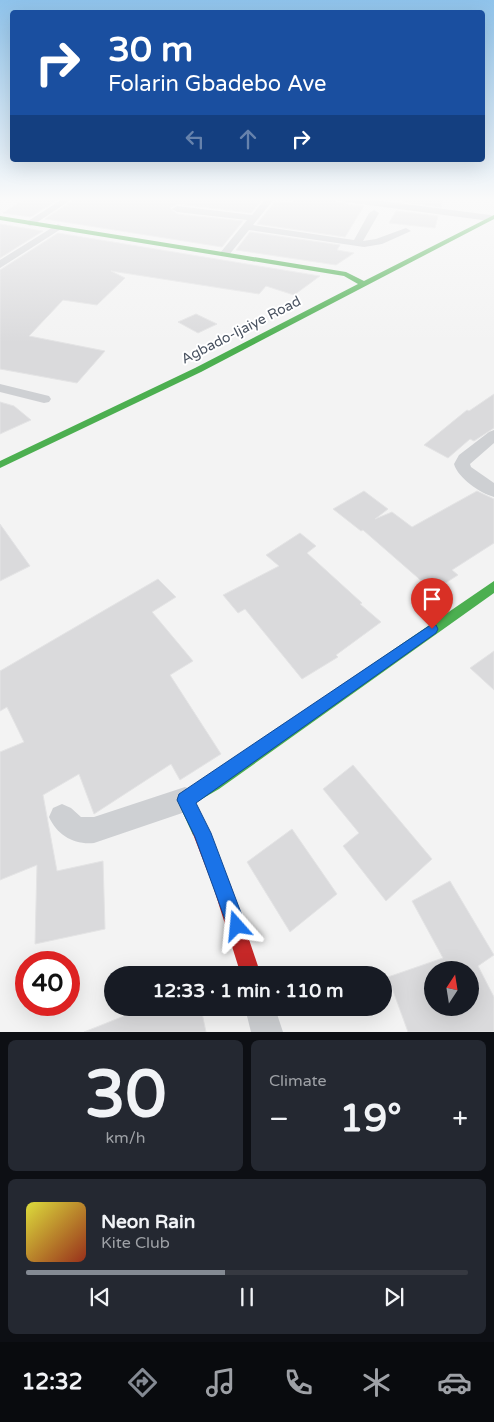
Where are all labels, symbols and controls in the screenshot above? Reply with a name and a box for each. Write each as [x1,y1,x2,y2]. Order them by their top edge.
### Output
text: 30 m [108,29,193,71]
icon: right [25,30,90,95]
text: Folarin Gbadebo Ave [108,71,327,97]
icon: left [181,125,209,153]
icon: ahead [234,125,262,153]
icon: right [287,125,315,153]
street label: Agbado-Ijaiye Road [178,293,304,367]
pin [411,578,453,629]
icon: arrive [418,585,446,613]
position arrow [210,899,262,951]
speed limit sign: 40 [15,951,80,1016]
north arrow [424,961,479,1016]
map controls [424,961,479,1016]
text: 12:33 · 1 min · 110 m [152,980,344,1002]
text: 30 [85,1056,166,1135]
text: Climate [269,1071,327,1091]
text: 19° [340,1096,402,1142]
text: − [269,1102,289,1136]
text: + [452,1102,468,1136]
text: km/h [105,1128,146,1148]
text: Neon Rain [101,1211,195,1233]
text: Kite Club [101,1233,170,1253]
icon: previous [86,1283,114,1311]
icon: pause [233,1283,261,1311]
icon: next [380,1283,408,1311]
icon: directions [125,1365,160,1400]
icon: music [203,1365,238,1400]
icon: phone [281,1365,316,1400]
icon: climate [359,1365,394,1400]
icon: car [437,1365,472,1400]
text: 12:32 [22,1369,82,1395]

